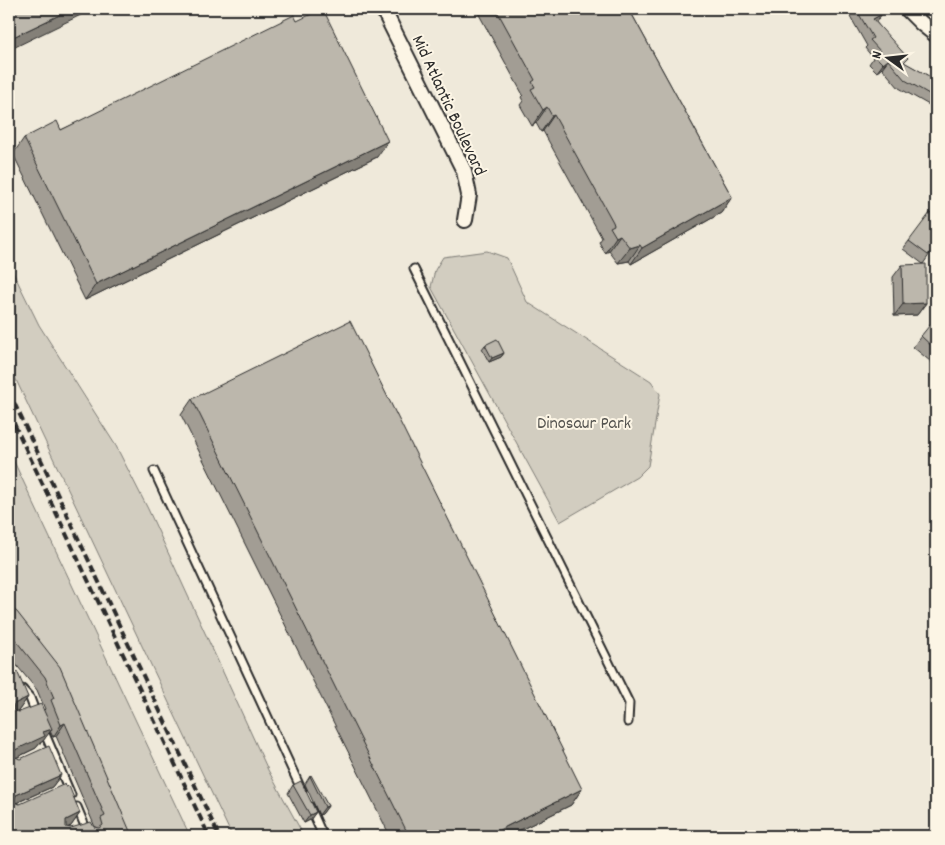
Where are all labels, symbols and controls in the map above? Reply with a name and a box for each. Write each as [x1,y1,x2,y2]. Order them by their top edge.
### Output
street label: Mid Atlantic Boulevard [404,32,491,181]
north arrow [862,32,912,82]
text: N [867,49,888,61]
park label: Dinosaur Park [537,412,631,437]

